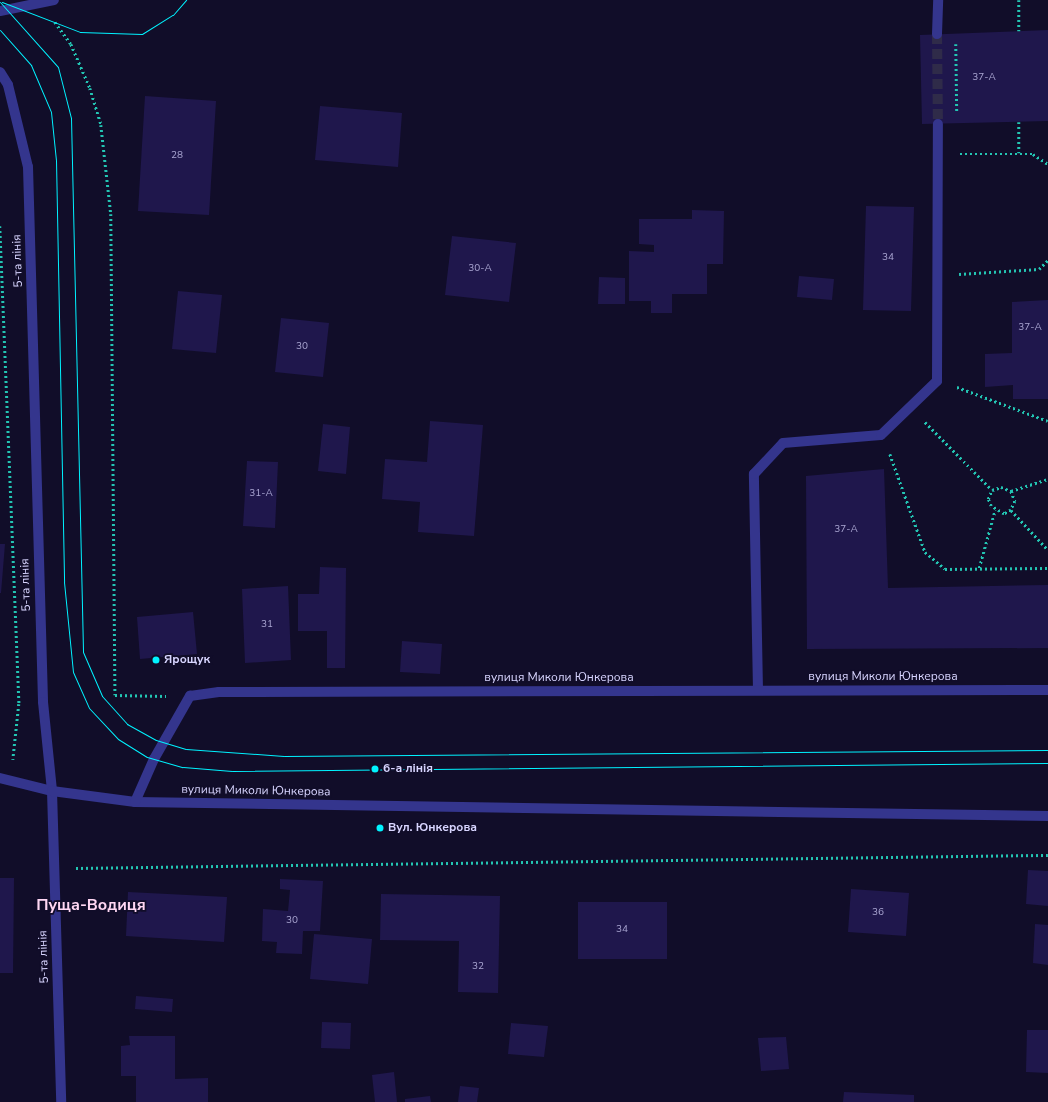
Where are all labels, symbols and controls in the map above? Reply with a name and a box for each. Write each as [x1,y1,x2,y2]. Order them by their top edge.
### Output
house number: 37-А [972,72,996,84]
house number: 28 [171,150,183,162]
street label: 5-та лінія [10,234,26,288]
house number: 34 [882,252,894,264]
house number: 30-А [468,263,492,275]
house number: 37-А [1018,322,1042,334]
house number: 30 [296,341,308,353]
house number: 31-А [249,488,273,500]
house number: 37-А [834,524,858,536]
street label: 5-та лінія [18,558,34,612]
house number: 31 [261,619,273,631]
place label: Ярощук [164,653,210,667]
marker: Ярощук [151,655,161,665]
street label: вулиця Миколи Юнкерова [808,670,958,684]
street label: вулиця Миколи Юнкерова [484,671,634,685]
place label: 6-а лінія [383,762,433,776]
marker: 6-а лінія [370,764,380,774]
street label: вулиця Миколи Юнкерова [181,782,331,800]
place label: Вул. Юнкерова [388,821,477,835]
marker: Вул. Юнкерова [375,823,385,833]
district label: Пуща-Водиця [36,895,146,915]
house number: 36 [872,907,884,919]
house number: 30 [286,915,298,927]
house number: 34 [616,924,628,936]
street label: 5-та лінія [36,930,52,984]
house number: 32 [472,961,484,973]

